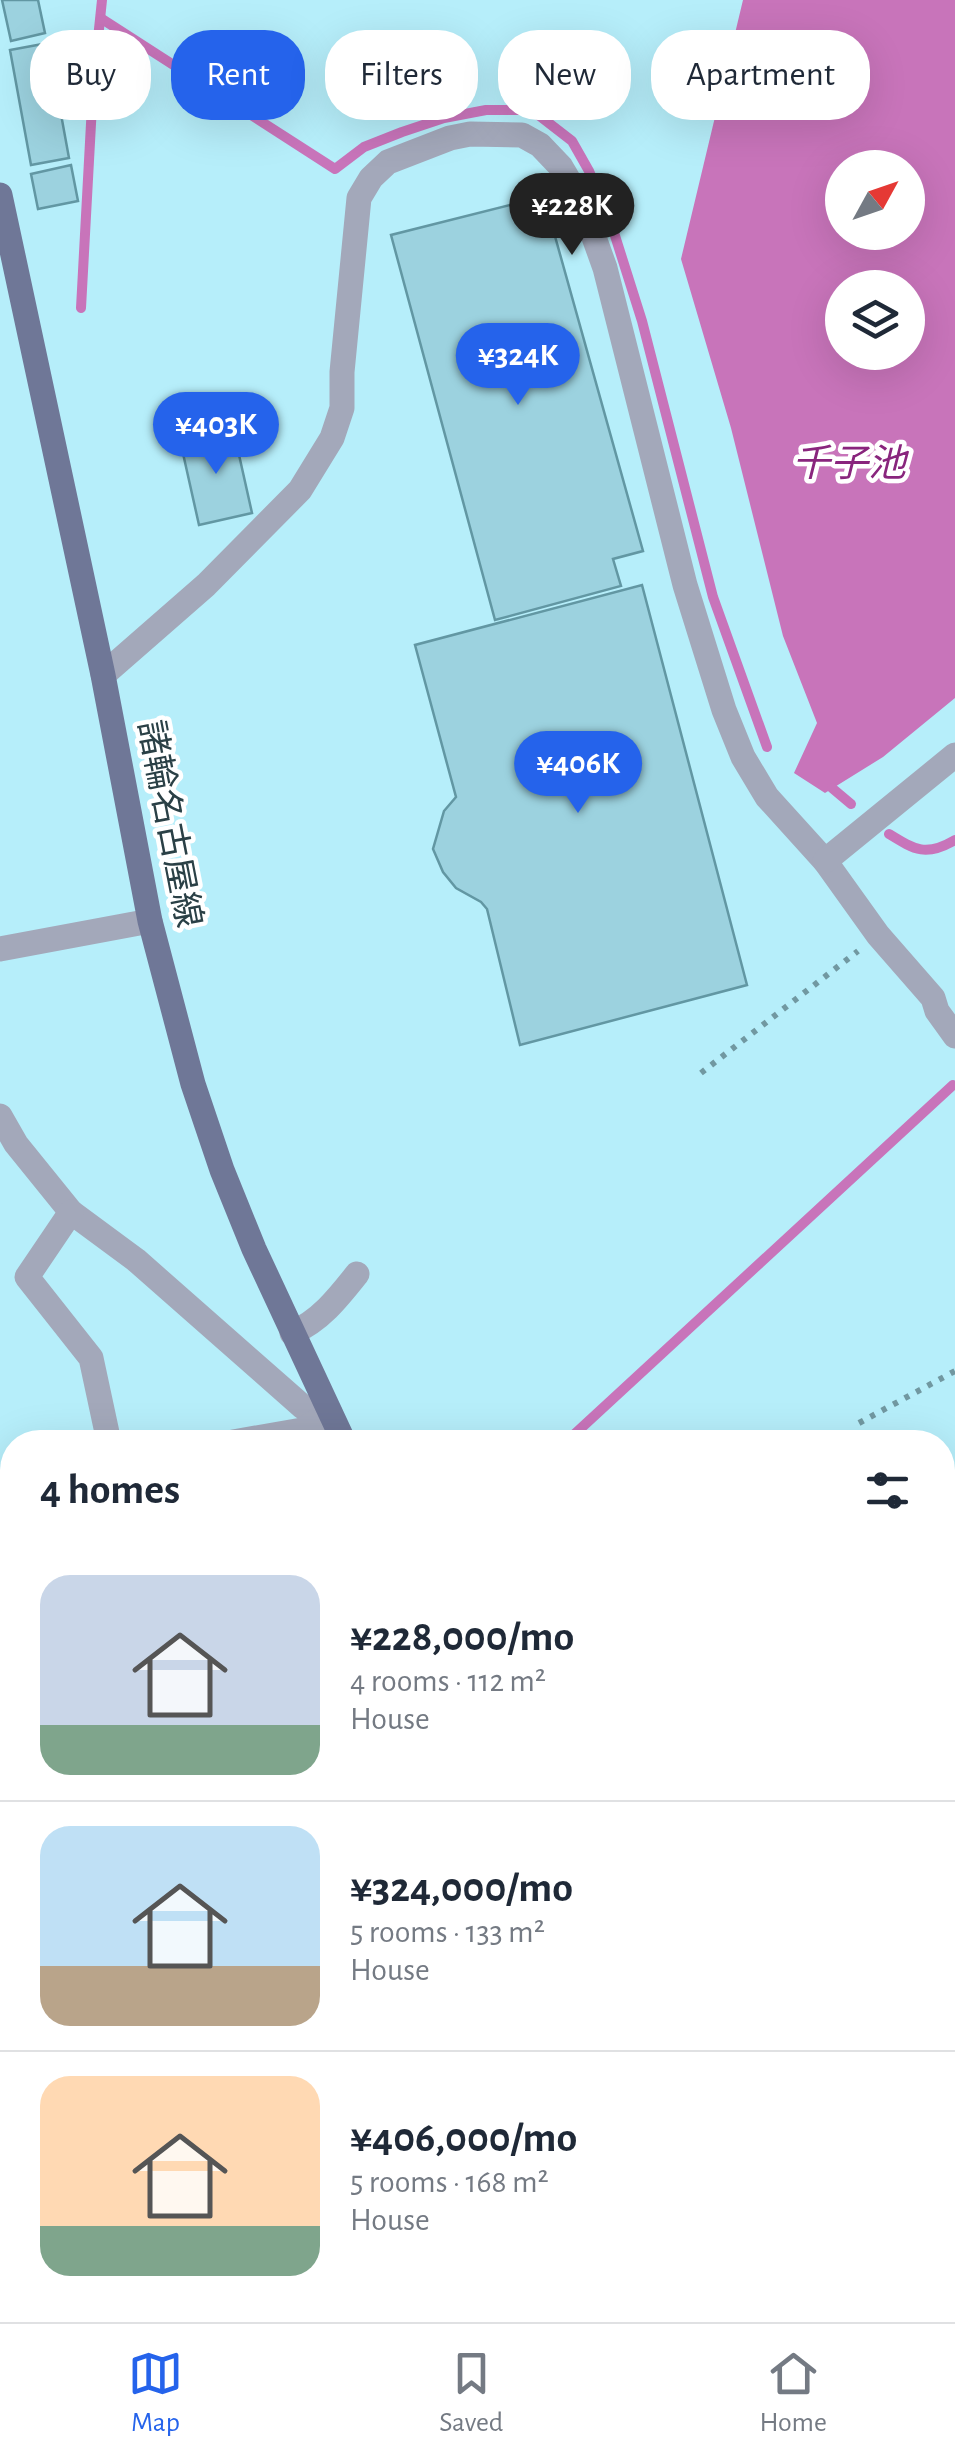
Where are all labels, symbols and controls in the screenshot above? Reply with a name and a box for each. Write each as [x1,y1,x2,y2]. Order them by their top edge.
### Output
chip: Buy [30,30,151,120]
chip: Rent [171,30,305,120]
chip: Filters [325,30,478,120]
chip: New [498,30,631,120]
chip: Apartment [651,30,870,120]
north arrow [825,150,925,250]
map controls [825,150,925,370]
pin: ¥228K [502,173,642,258]
text: ¥228K [531,189,613,221]
button: layers [825,270,925,370]
pin: ¥324K [448,323,588,408]
text: ¥324K [478,339,558,371]
pin: ¥403K [146,392,286,477]
text: ¥403K [175,408,257,440]
water label: 千子池 [792,444,910,484]
street label: 諸輪名古屋線 [132,717,208,930]
pin: ¥406K [508,731,648,816]
text: ¥406K [536,747,620,779]
icon: filters [860,1463,915,1518]
text: 4 homes [40,1469,180,1511]
icon: home [120,1615,240,1735]
text: ¥228,000/mo [350,1616,574,1658]
text: 4 rooms · 112 m² [350,1665,546,1697]
text: House [350,1703,430,1735]
icon: home [120,1866,240,1986]
text: ¥324,000/mo [350,1867,573,1909]
text: 5 rooms · 133 m² [350,1916,545,1948]
text: House [350,1954,430,1986]
icon: home [120,2116,240,2236]
text: ¥406,000/mo [350,2117,577,2159]
text: 5 rooms · 168 m² [350,2166,549,2198]
text: House [350,2204,430,2236]
tab: Map [128,2346,183,2440]
tab: Saved [439,2346,503,2440]
tab: Home [760,2346,827,2440]

